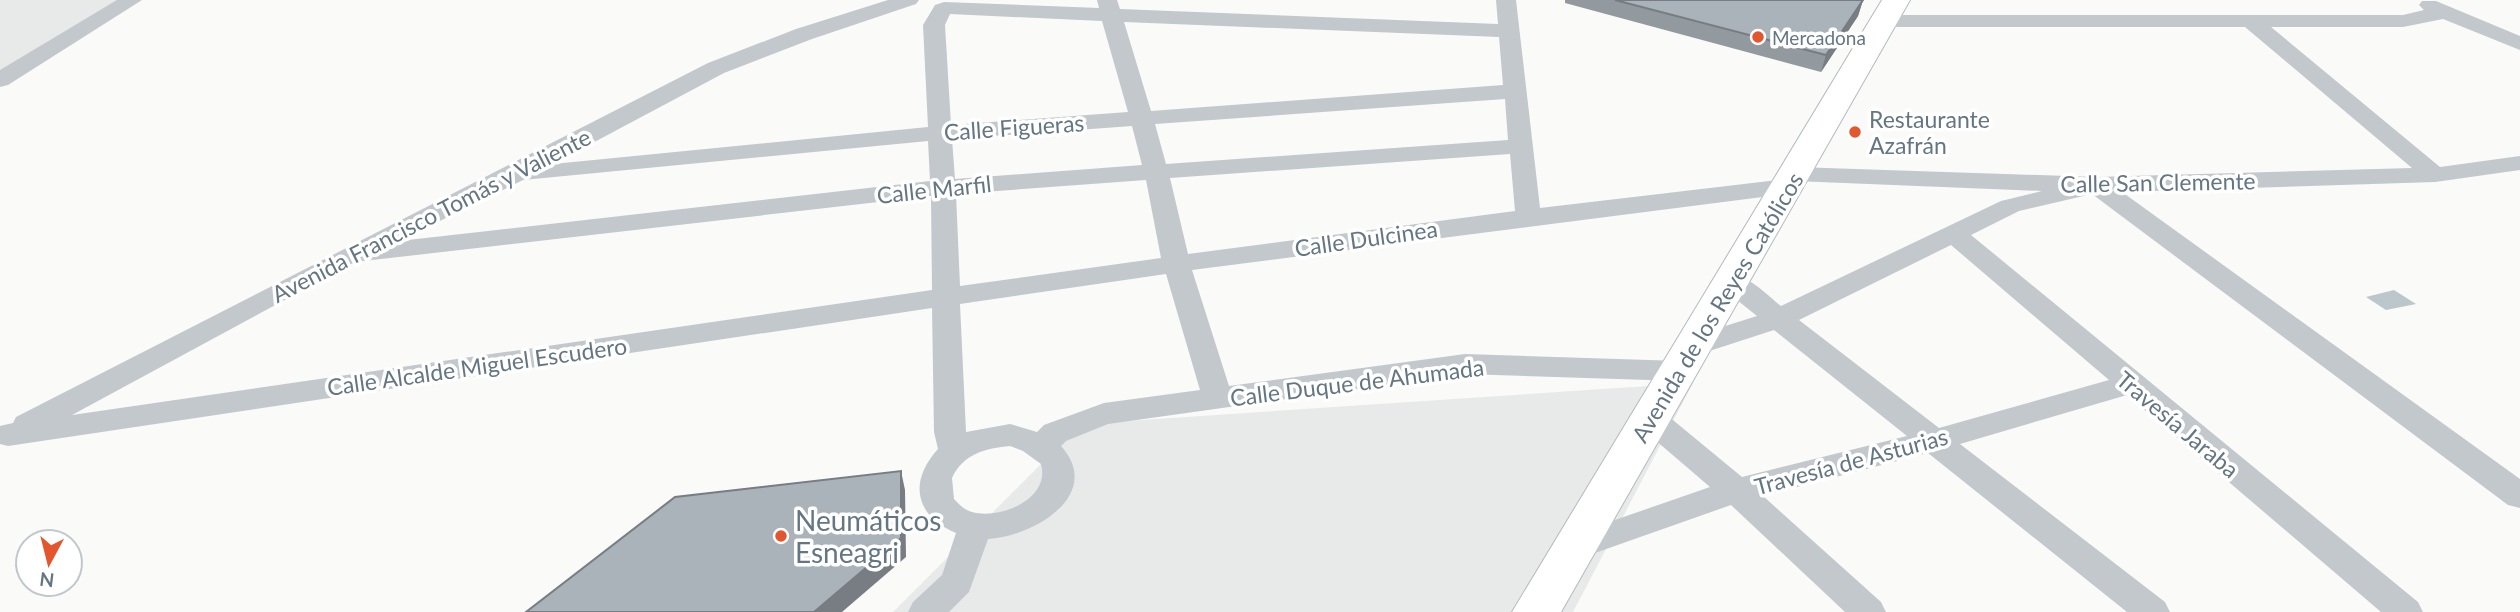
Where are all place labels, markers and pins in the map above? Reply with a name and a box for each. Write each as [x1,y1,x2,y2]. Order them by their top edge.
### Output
place label: Mercadona [1772,26,1866,49]
marker: Mercadona [1750,29,1766,45]
place label: Restaurante Azafrán [1869,105,1990,159]
marker: Restaurante Azafrán [1847,124,1863,140]
place label: Neumáticos Esneagri [795,503,941,569]
marker: Neumáticos Esneagri [773,528,789,544]

